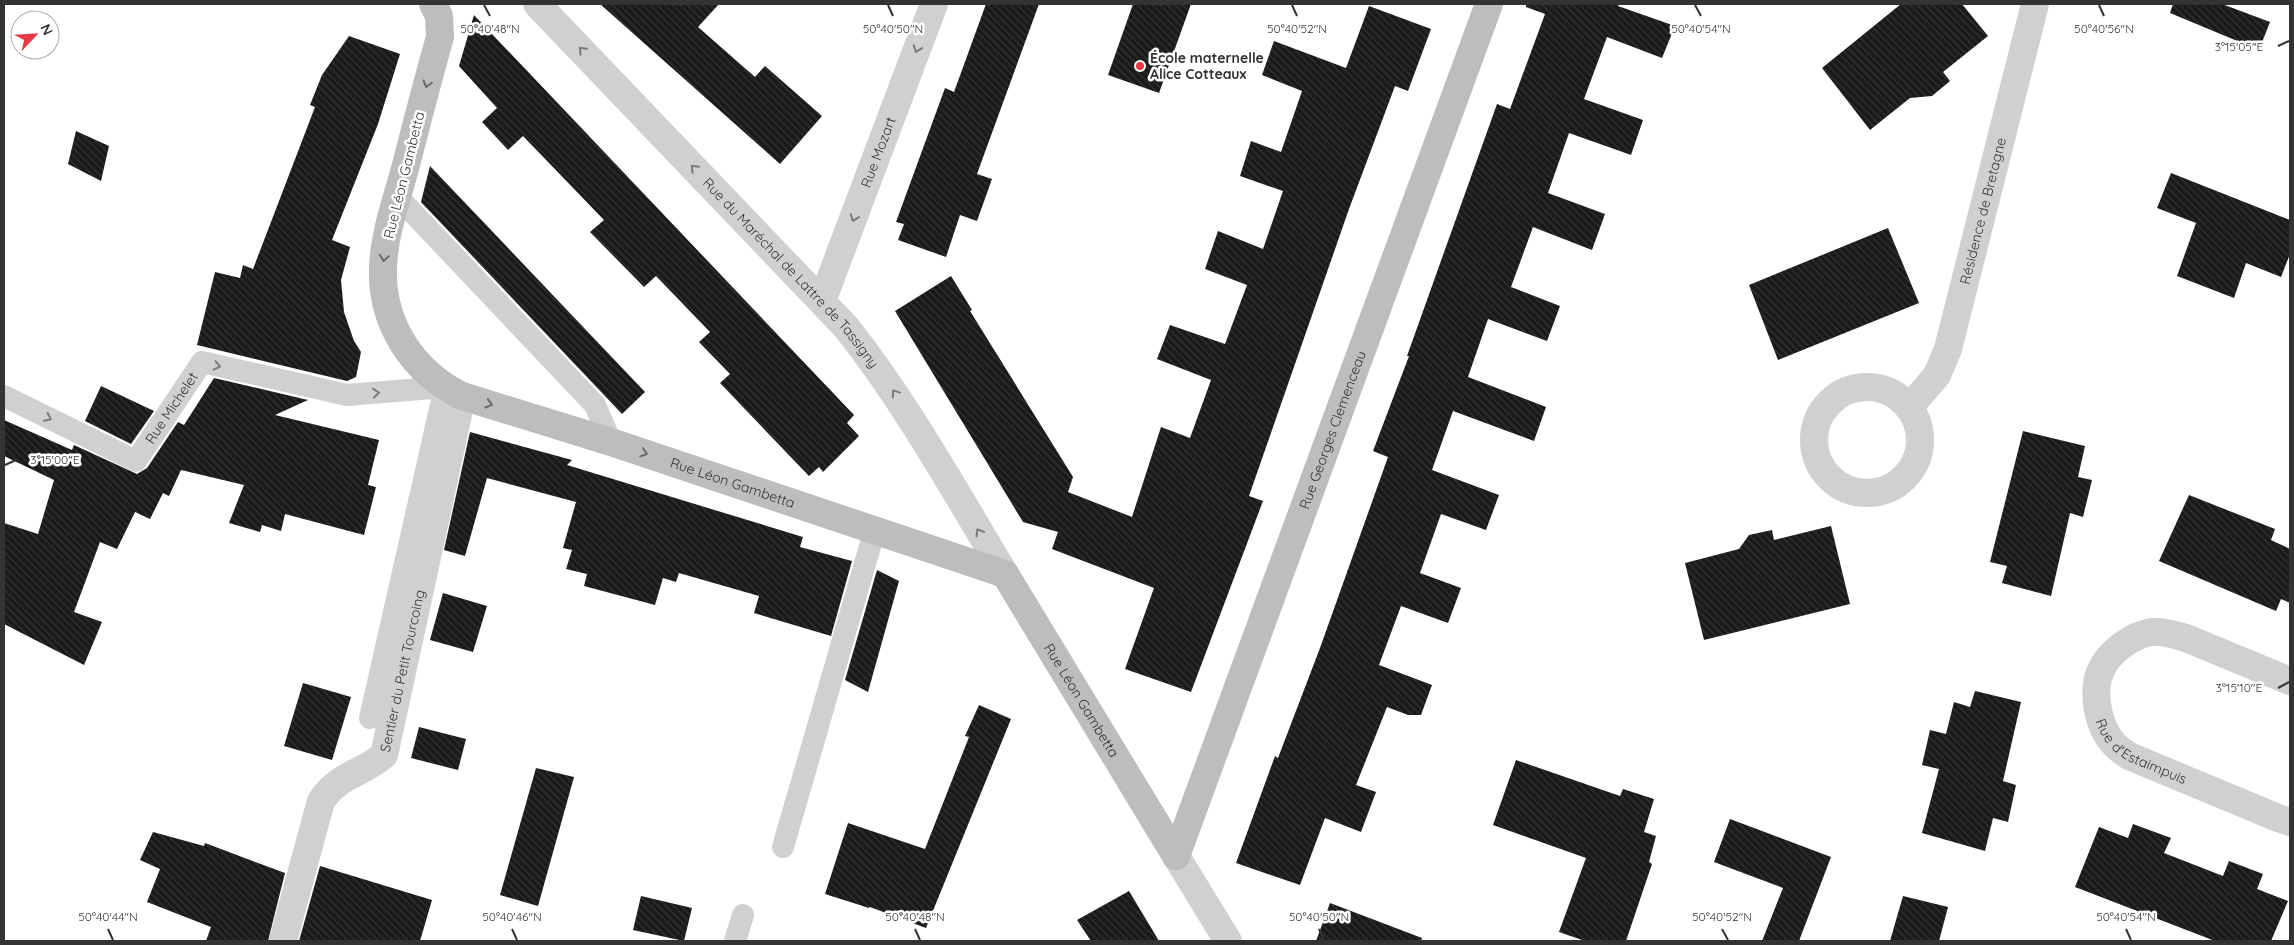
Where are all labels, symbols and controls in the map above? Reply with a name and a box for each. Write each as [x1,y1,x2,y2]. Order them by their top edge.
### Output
north arrow [10,10,60,60]
text: N [36,21,57,38]
text: 50°40'48"N [460,21,520,36]
text: 50°40'50"N [863,21,923,36]
text: 50°40'52"N [1267,21,1327,36]
text: 50°40'54"N [1671,21,1731,36]
text: 50°40'56"N [2074,21,2134,36]
text: 3°15'05"E [2215,39,2264,54]
one-way arrow [913,45,923,53]
one-way arrow [579,47,588,56]
place label: École maternelle Alice Cotteaux [1150,49,1264,83]
marker: École maternelle Alice Cotteaux [1134,60,1146,72]
one-way arrow [422,79,433,88]
street label: Rue Léon Gambetta [380,110,428,240]
street label: Rue Mozart [857,114,900,190]
street label: Résidence de Bretagne [1956,135,2010,286]
one-way arrow [691,164,700,173]
street label: Rue du Maréchal de Lattre de Tassigny [699,174,883,372]
one-way arrow [850,213,860,222]
one-way arrow [380,254,390,263]
street label: Rue Georges Clemenceau [1295,348,1370,512]
one-way arrow [212,360,221,371]
street label: Rue Michelet [141,368,202,447]
one-way arrow [372,388,380,399]
one-way arrow [891,390,901,399]
one-way arrow [484,398,492,408]
one-way arrow [42,412,51,422]
one-way arrow [639,447,647,457]
text: 3°15'00"E [30,452,80,467]
street label: Rue Léon Gambetta [668,454,797,512]
one-way arrow [976,528,986,537]
street label: Sentier du Petit Tourcoing [376,588,429,754]
street label: Rue Léon Gambetta [1040,640,1123,761]
text: 3°15'10"E [2216,680,2262,695]
street label: Rue d'Estaimpuis [2092,716,2190,788]
text: 50°40'44"N [78,909,138,924]
text: 50°40'46"N [482,909,542,924]
text: 50°40'48"N [885,909,945,924]
text: 50°40'50"N [1289,909,1349,924]
text: 50°40'52"N [1692,909,1752,924]
text: 50°40'54"N [2096,909,2156,924]

